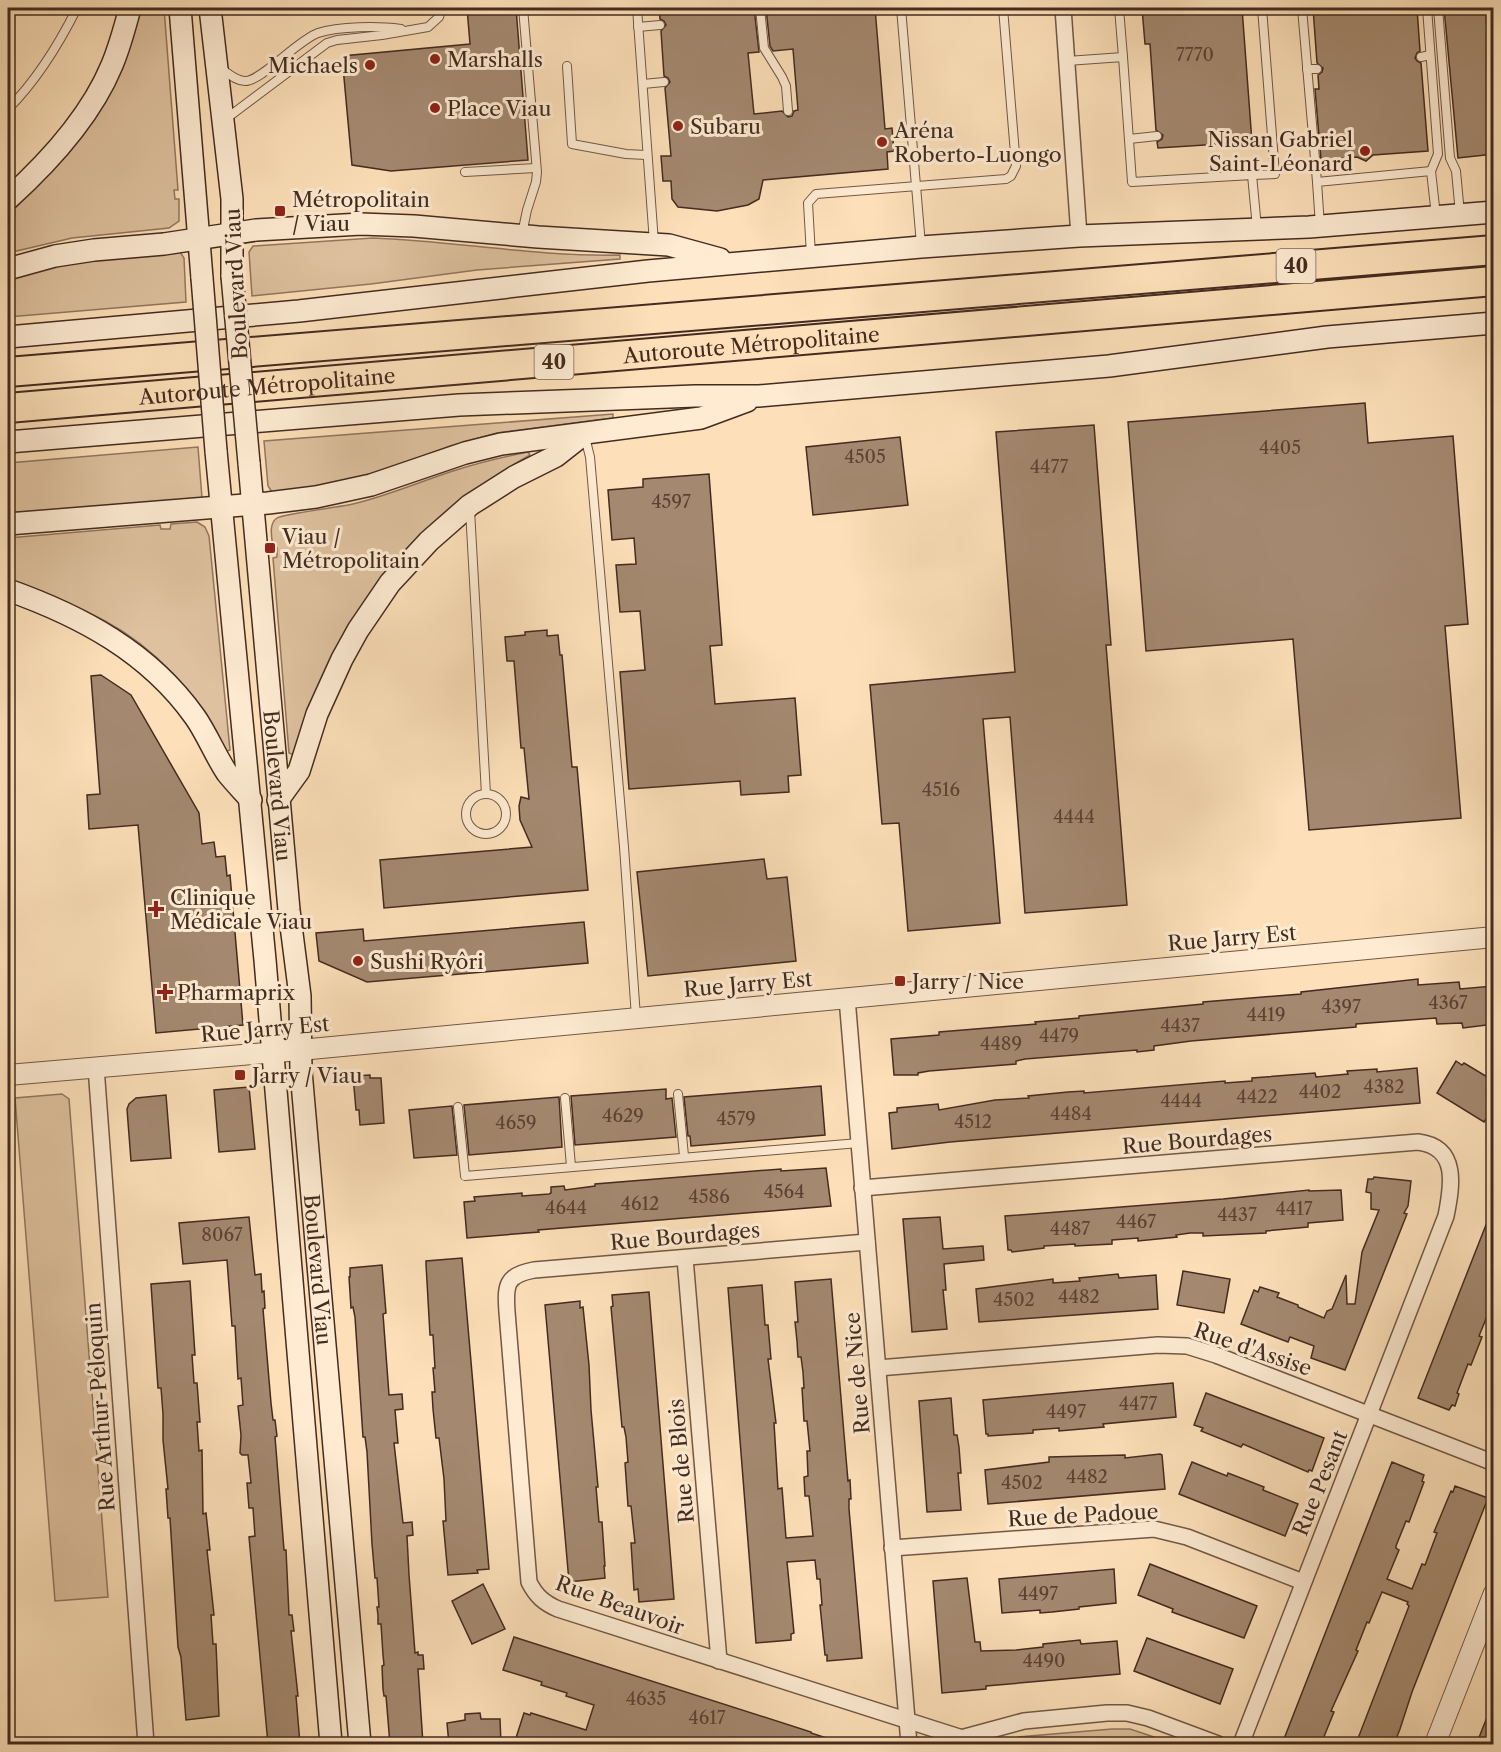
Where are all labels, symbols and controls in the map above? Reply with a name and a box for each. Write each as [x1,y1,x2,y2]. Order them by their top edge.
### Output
house number: 7770 [1176,44,1214,66]
place label: Marshalls [447,47,543,72]
marker: Marshalls [428,52,442,66]
place label: Michaels [268,53,358,78]
marker: Michaels [363,58,377,72]
place label: Place Viau [447,96,551,121]
marker: Place Viau [428,101,442,115]
place label: Subaru [690,114,761,139]
place label: Aréna Roberto-Luongo [893,118,1062,167]
marker: Subaru [671,119,685,133]
place label: Nissan Gabriel Saint-Léonard [1207,127,1353,176]
marker: Aréna Roberto-Luongo [875,135,889,149]
marker: Nissan Gabriel Saint-Léonard [1358,144,1372,158]
place label: Métropolitain / Viau [292,187,430,236]
marker: Métropolitain / Viau [273,204,287,218]
street label: Boulevard Viau [220,208,252,360]
road number: 40 [1276,249,1316,283]
street label: Autoroute Métropolitaine [621,321,881,368]
road number: 40 [534,345,574,379]
street label: Autoroute Métropolitaine [137,362,396,409]
house number: 4405 [1259,437,1301,459]
house number: 4505 [844,446,886,468]
house number: 4477 [1030,456,1068,478]
house number: 4597 [651,491,691,513]
place label: Viau / Métropolitain [281,524,420,573]
marker: Viau / Métropolitain [263,541,277,555]
street label: Boulevard Viau [259,709,297,862]
house number: 4516 [922,779,960,801]
house number: 4444 [1053,806,1095,828]
place label: Clinique Médicale Viau [170,885,312,934]
marker: Clinique Médicale Viau [147,900,165,918]
street label: Rue Jarry Est [1167,920,1298,956]
place label: Sushi Ryôri [370,949,484,974]
marker: Sushi Ryôri [351,954,365,968]
street label: Rue Jarry Est [683,966,814,1002]
place label: Jarry / Nice [909,969,1024,994]
marker: Jarry / Nice [893,974,907,988]
place label: Pharmaprix [177,980,296,1005]
marker: Pharmaprix [158,985,172,999]
house number: 4367 [1428,992,1468,1014]
house number: 4397 [1321,996,1361,1018]
house number: 4419 [1247,1004,1285,1026]
street label: Rue Jarry Est [200,1011,331,1047]
house number: 4437 [1160,1015,1200,1037]
house number: 4479 [1039,1025,1079,1047]
house number: 4489 [980,1033,1022,1055]
place label: Jarry / Viau [249,1063,363,1088]
marker: Jarry / Viau [233,1068,247,1082]
house number: 4382 [1363,1076,1405,1098]
house number: 4402 [1299,1081,1341,1103]
house number: 4422 [1236,1086,1278,1108]
house number: 4444 [1160,1090,1202,1112]
house number: 4484 [1050,1103,1092,1125]
house number: 4629 [602,1105,644,1127]
house number: 4579 [716,1108,756,1130]
house number: 4512 [954,1111,992,1133]
house number: 4659 [495,1112,537,1134]
street label: Rue Bourdages [1121,1121,1273,1159]
house number: 4564 [763,1181,805,1203]
house number: 4586 [688,1186,730,1208]
street label: Boulevard Viau [299,1193,338,1346]
house number: 4612 [621,1193,659,1215]
house number: 4644 [545,1197,587,1219]
house number: 4417 [1275,1198,1313,1220]
house number: 4437 [1217,1204,1257,1226]
house number: 4467 [1116,1211,1156,1233]
street label: Rue Bourdages [609,1217,761,1255]
house number: 4487 [1050,1218,1090,1240]
house number: 8067 [201,1224,243,1246]
house number: 4482 [1058,1286,1100,1308]
house number: 4502 [993,1289,1035,1311]
street label: Rue Arthur-Péloquin [80,1302,120,1512]
street label: Rue de Nice [839,1311,875,1435]
street label: Rue d'Assise [1191,1317,1315,1381]
house number: 4477 [1119,1393,1157,1415]
street label: Rue de Blois [663,1398,699,1524]
house number: 4497 [1046,1401,1086,1423]
street label: Rue Pesant [1288,1426,1353,1539]
house number: 4482 [1066,1466,1108,1488]
house number: 4502 [1001,1472,1043,1494]
street label: Rue de Padoue [1007,1499,1159,1531]
street label: Rue Beauvoir [552,1570,688,1640]
house number: 4497 [1018,1583,1058,1605]
house number: 4490 [1023,1650,1065,1672]
house number: 4635 [626,1688,666,1710]
house number: 4617 [688,1707,726,1729]

